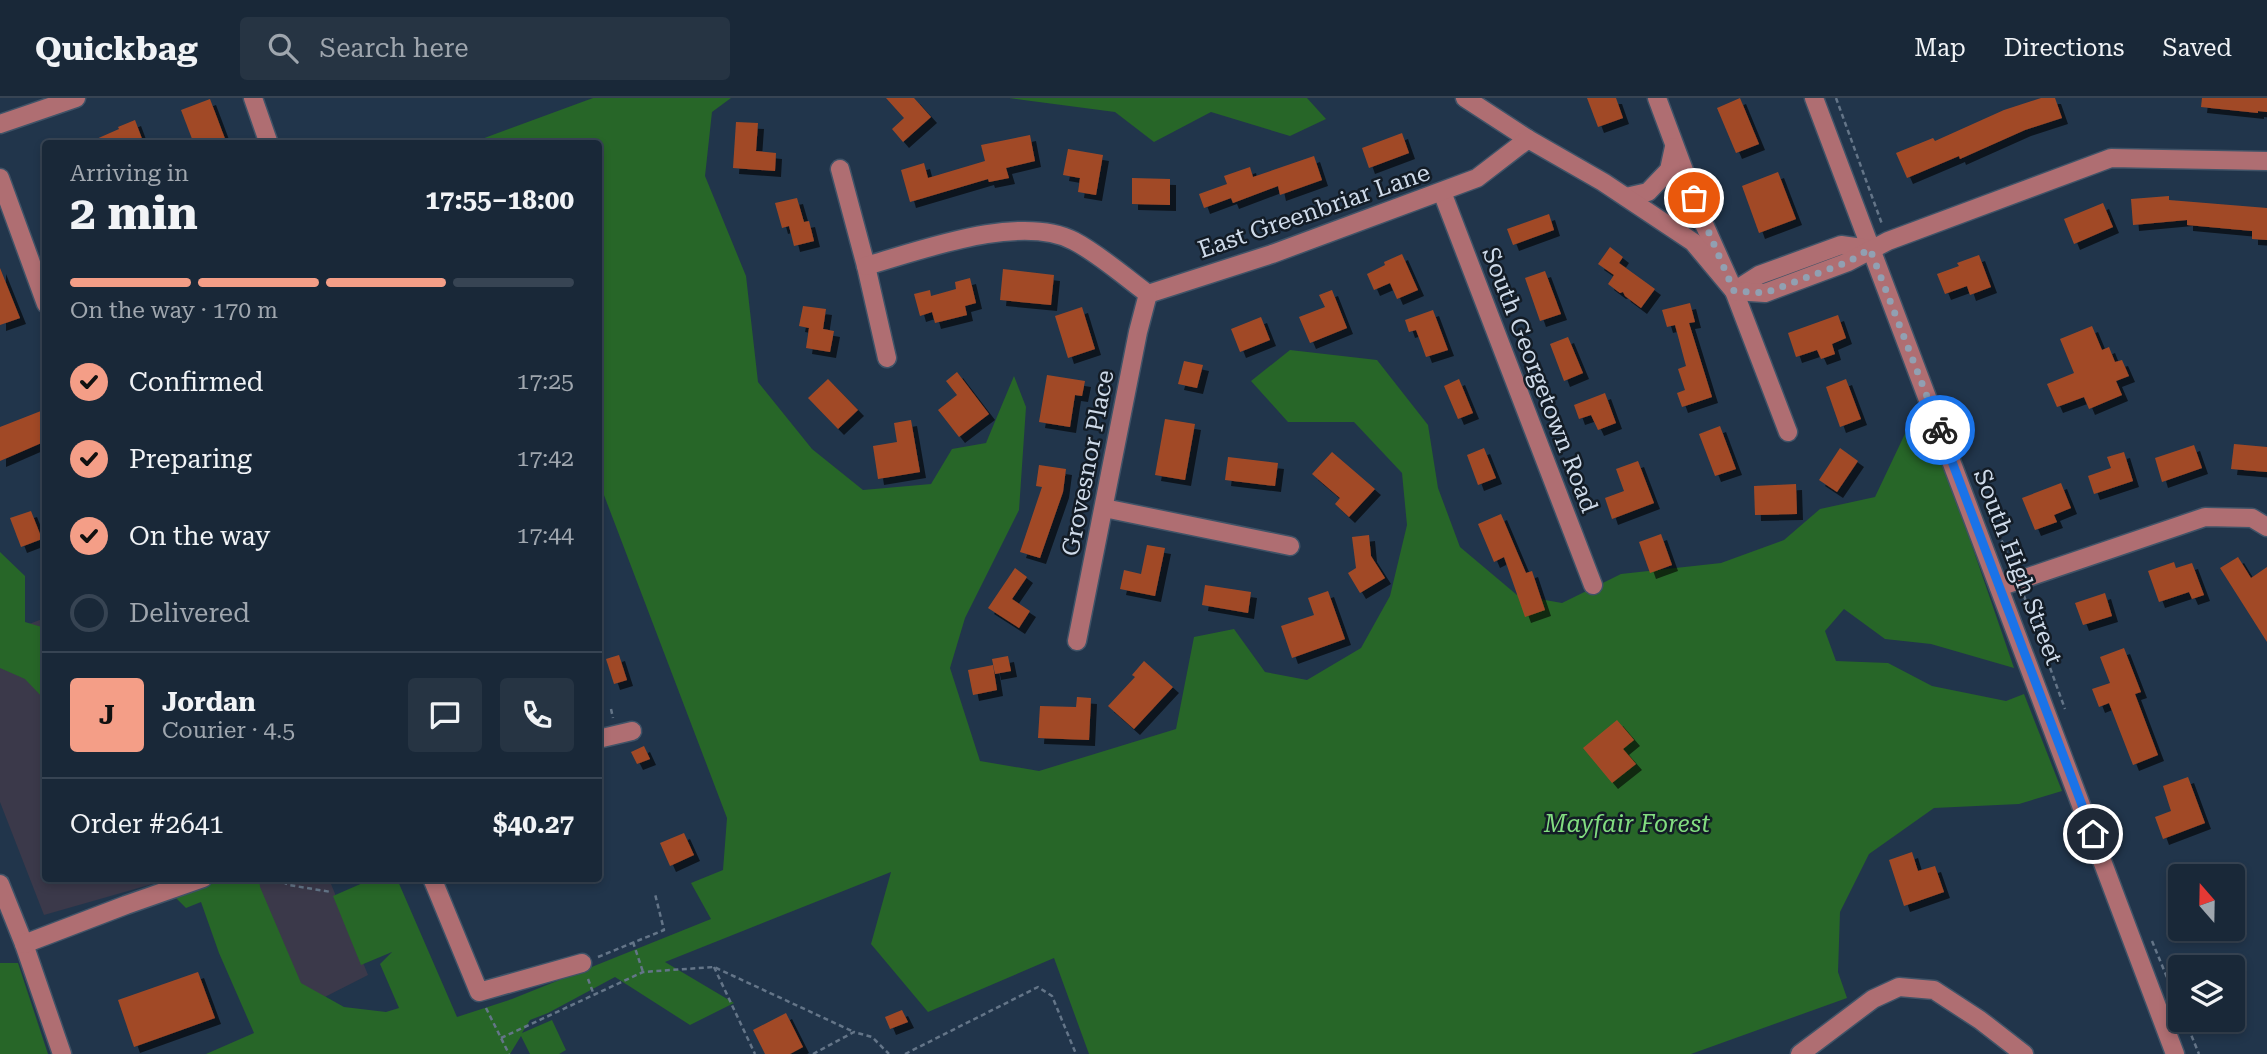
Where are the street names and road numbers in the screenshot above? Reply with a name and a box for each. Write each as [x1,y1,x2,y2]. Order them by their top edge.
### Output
street label: East Greenbriar Lane [1194,158,1434,264]
street label: South Georgetown Road [1476,243,1604,517]
street label: Grovesnor Place [1056,368,1120,558]
street label: South High Street [1968,465,2068,669]

